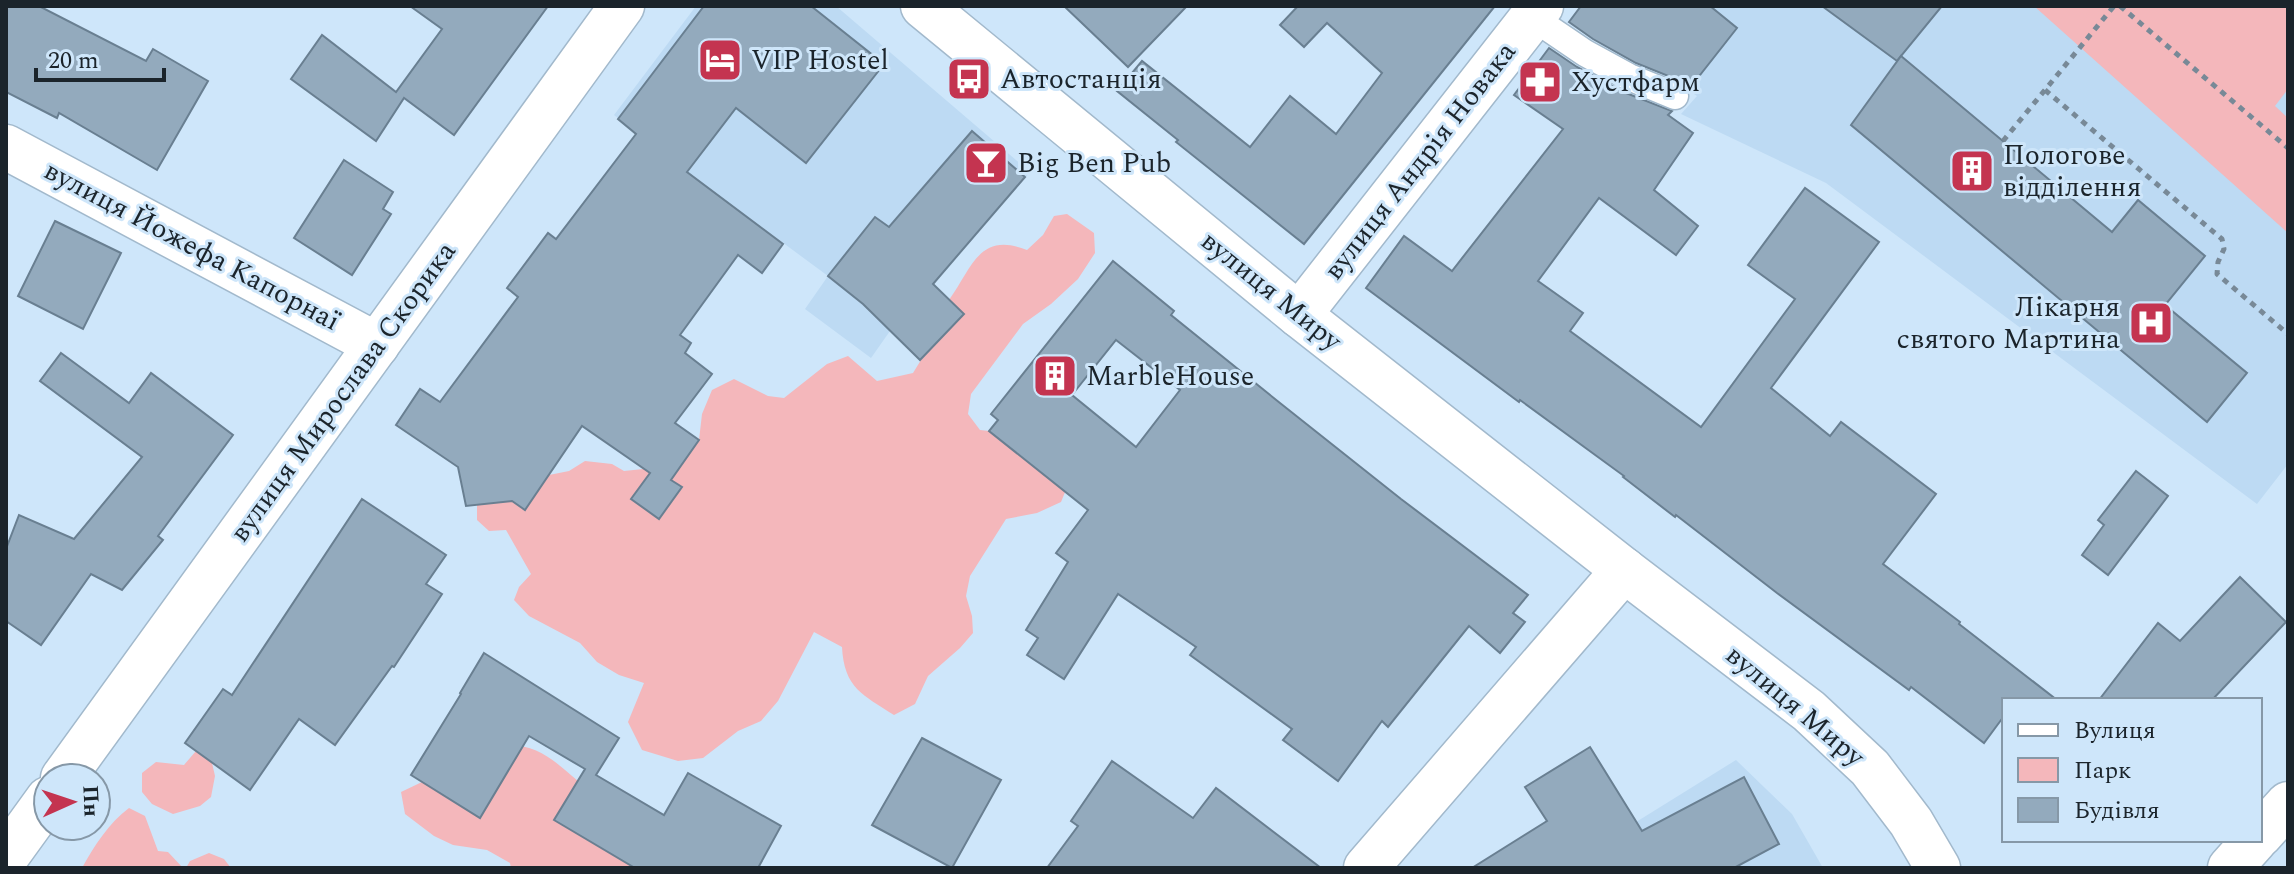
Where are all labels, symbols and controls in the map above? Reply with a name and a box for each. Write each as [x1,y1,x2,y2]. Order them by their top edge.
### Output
scale bar [36,32,164,82]
street label: вулиця Андрія Новака [1313,32,1527,289]
hotel icon: VIP Hostel [696,36,744,84]
place label: VIP Hostel [751,39,889,82]
text: 20 m [48,43,99,79]
bus stop icon: Автостанція [945,55,993,103]
place label: Автостанція [1000,58,1162,101]
pharmacy icon: Хустфарм [1516,58,1564,106]
place label: Хустфарм [1571,61,1700,104]
place label: Пологове відділення [2003,134,2141,209]
bar icon: Big Ben Pub [962,139,1010,187]
place label: Big Ben Pub [1017,142,1171,185]
building icon: Пологове відділення [1948,147,1996,195]
street label: вулиця Йожефа Капорнаї [36,150,348,343]
street label: вулиця Миру [1191,220,1352,363]
street label: вулиця Мирослава Скорика [219,232,467,551]
place label: Лікарня святого Мартина [1897,286,2120,361]
hospital icon: Лікарня святого Мартина [2127,299,2175,347]
building icon: MarbleHouse [1031,352,1079,400]
place label: MarbleHouse [1086,355,1254,398]
street label: вулиця Миру [1716,635,1876,778]
legend [2002,698,2262,842]
text: Вулиця [2074,713,2156,749]
text: Парк [2074,753,2131,789]
north arrow [32,762,112,842]
text: Пн [73,784,108,818]
text: Будівля [2074,793,2160,829]

